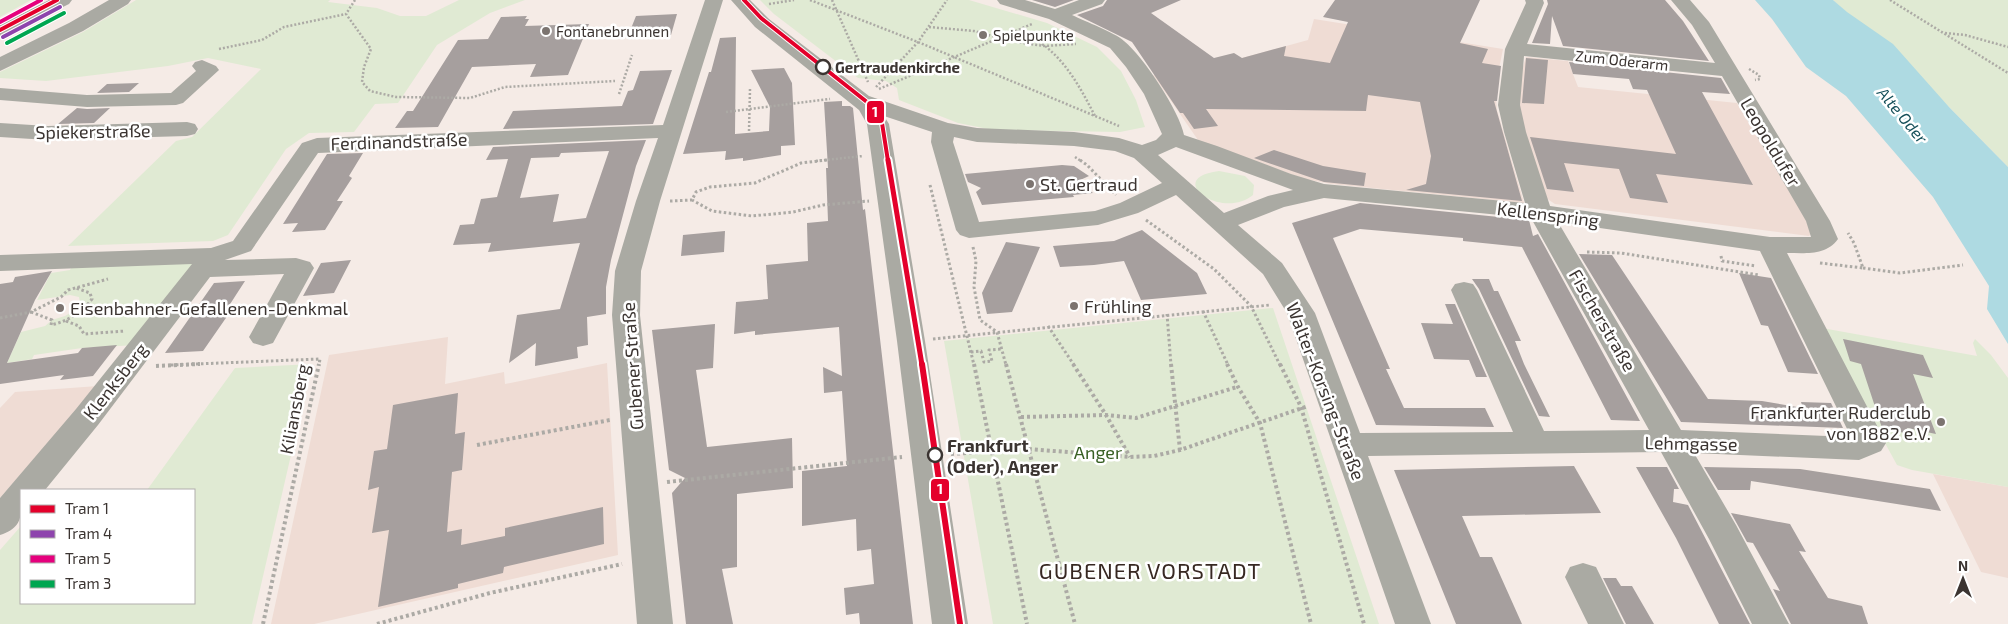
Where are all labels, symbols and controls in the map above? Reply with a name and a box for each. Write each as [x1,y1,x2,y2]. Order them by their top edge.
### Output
place label: Fontanebrunnen [556,22,669,40]
marker: Fontanebrunnen [540,25,552,37]
place label: Spielpunkte [993,26,1074,44]
marker: Spielpunkte [977,29,989,41]
street label: Zum Oderarm [1575,46,1669,74]
place label: Gertraudenkirche [835,58,960,76]
marker: Gertraudenkirche [815,59,831,75]
water label: Alte Oder [1873,82,1932,147]
street label: Leopoldufer [1736,94,1806,190]
line badge: 1 [866,100,885,124]
text: 1 [872,103,878,120]
street label: Spiekerstraße [35,119,151,143]
street label: Ferdinandstraße [330,128,468,154]
place label: St. Gertraud [1040,173,1138,195]
marker: St. Gertraud [1024,178,1036,190]
street label: Kellenspring [1496,197,1600,231]
street label: Fischerstraße [1565,265,1641,375]
place label: Frühling [1084,295,1152,317]
place label: Eisenbahner-Gefallenen-Denkmal [70,297,349,319]
street label: Walter-Korsing-Straße [1282,299,1370,483]
marker: Frühling [1068,300,1080,312]
street label: Gubener Straße [617,301,647,431]
marker: Eisenbahner-Gefallenen-Denkmal [54,302,66,314]
street label: Klenksberg [78,338,152,424]
street label: Kiliansberg [274,362,314,456]
place label: Frankfurter Ruderclub von 1882 e.V. [1750,401,1931,444]
marker: Frankfurter Ruderclub von 1882 e.V. [1935,416,1947,428]
street label: Lehmgasse [1644,431,1738,455]
place label: Frankfurt (Oder), Anger [947,434,1059,477]
park label: Anger [1074,441,1122,463]
marker: Frankfurt (Oder), Anger [927,447,943,463]
line badge: 1 [930,478,950,502]
text: 1 [937,480,943,497]
legend [20,489,195,604]
text: Tram 1 [65,499,109,517]
text: Tram 4 [65,524,112,542]
text: Tram 5 [65,549,111,567]
north arrow [1938,554,1988,604]
district label: GUBENER VORSTADT [1039,557,1261,583]
text: N [1958,557,1968,574]
text: Tram 3 [65,574,111,592]

